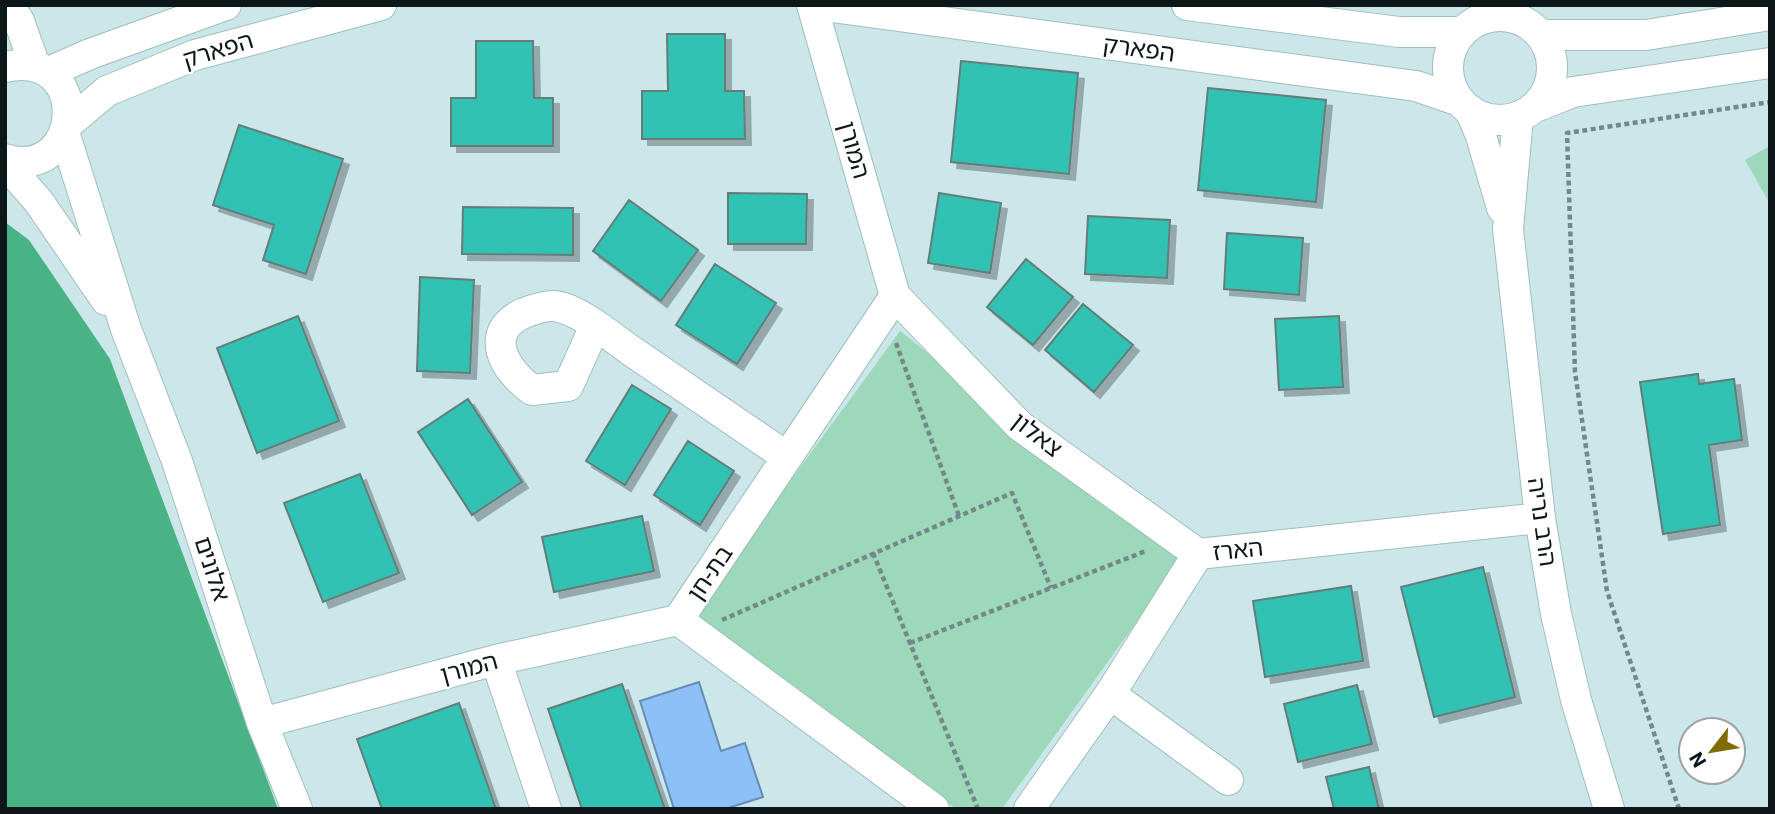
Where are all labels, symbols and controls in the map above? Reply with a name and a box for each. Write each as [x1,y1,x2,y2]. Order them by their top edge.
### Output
street label: הפארק [179,26,257,74]
street label: הפארק [1101,30,1177,68]
street label: המורן [833,118,875,182]
street label: צאלון [1006,407,1068,463]
street label: הרב נריה [1522,476,1562,568]
street label: אלונים [188,533,236,605]
street label: הארז [1211,533,1265,567]
street label: בת-חן [681,540,739,606]
street label: המורן [437,647,501,689]
north arrow [1677,716,1747,786]
text: N [1685,748,1711,771]

